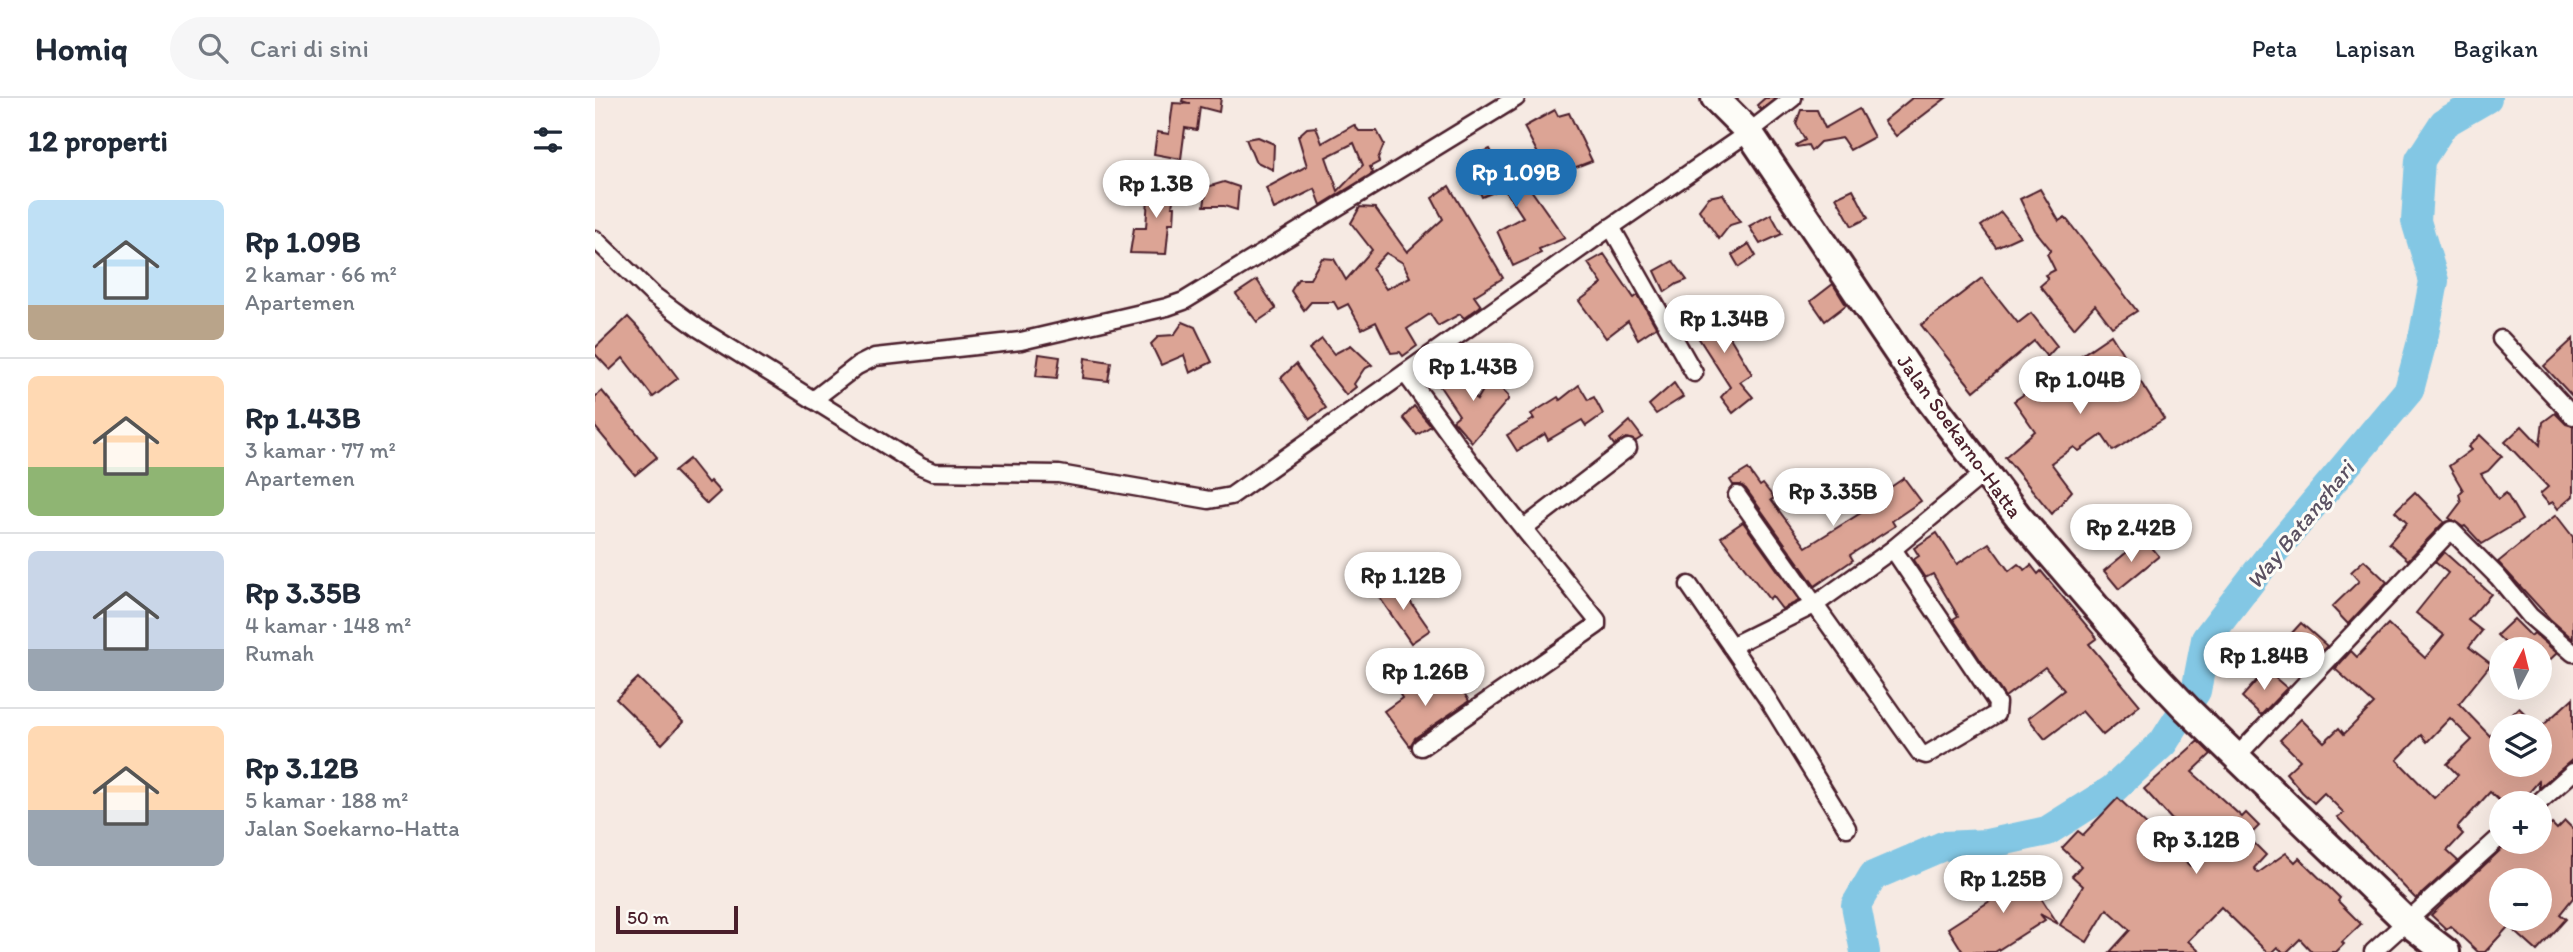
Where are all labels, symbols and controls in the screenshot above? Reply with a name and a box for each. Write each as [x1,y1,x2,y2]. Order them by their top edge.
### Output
search box [170,17,660,80]
text: Homiq [35,29,128,68]
icon: search [194,29,232,67]
text: Cari di sini [250,32,369,64]
text: Peta [2252,34,2297,63]
text: Lapisan [2335,34,2415,63]
text: Bagikan [2453,34,2538,63]
icon: filters [529,121,567,159]
text: 12 properti [28,122,168,159]
pin: Rp 1.09B [1444,150,1588,209]
text: Rp 1.09B [1472,158,1560,186]
pin: Rp 1.3B [1091,160,1221,220]
text: Rp 1.3B [1119,169,1193,197]
text: Rp 1.09B [245,223,361,260]
icon: home [84,228,168,312]
text: 2 kamar · 66 m² [245,260,397,288]
text: Apartemen [245,288,355,316]
pin: Rp 1.34B [1652,296,1796,355]
text: Rp 1.34B [1680,304,1768,332]
pin: Rp 1.43B [1401,344,1545,403]
street label: Jalan Soekarno-Hatta [1892,349,2028,523]
text: Rp 1.43B [1429,352,1517,380]
pin: Rp 1.04B [2008,356,2152,416]
text: Rp 1.04B [2035,365,2125,393]
text: Rp 1.43B [245,399,361,436]
icon: home [84,404,168,488]
text: 3 kamar · 77 m² [245,436,396,464]
water label: Way Batanghari [2240,454,2361,595]
text: Apartemen [245,464,355,492]
pin: Rp 3.35B [1761,468,1905,528]
text: Rp 3.35B [1789,477,1877,505]
pin: Rp 2.42B [2059,504,2203,564]
text: Rp 2.42B [2086,513,2176,541]
pin: Rp 1.12B [1331,552,1475,612]
text: Rp 1.12B [1360,561,1446,589]
text: Rp 3.35B [245,574,361,611]
icon: home [84,579,168,663]
text: 4 kamar · 148 m² [245,611,412,639]
pin: Rp 1.84B [2192,632,2336,692]
north arrow [2489,637,2551,700]
map controls [2489,637,2552,931]
text: Rumah [245,639,314,667]
text: Rp 1.84B [2220,641,2308,669]
pin: Rp 1.26B [1353,648,1497,708]
text: Rp 1.26B [1382,657,1468,685]
button: layers [2489,714,2552,777]
text: Rp 3.12B [245,749,359,786]
icon: home [84,754,168,838]
text: 5 kamar · 188 m² [245,786,409,814]
button: + [2489,791,2552,854]
text: Jalan Soekarno-Hatta [245,814,460,842]
pin: Rp 3.12B [2124,816,2268,876]
text: Rp 3.12B [2152,825,2240,853]
pin: Rp 1.25B [1931,856,2075,915]
text: Rp 1.25B [1960,864,2046,892]
button: − [2489,868,2552,931]
scale bar [616,903,739,935]
text: 50 m [627,906,669,929]

